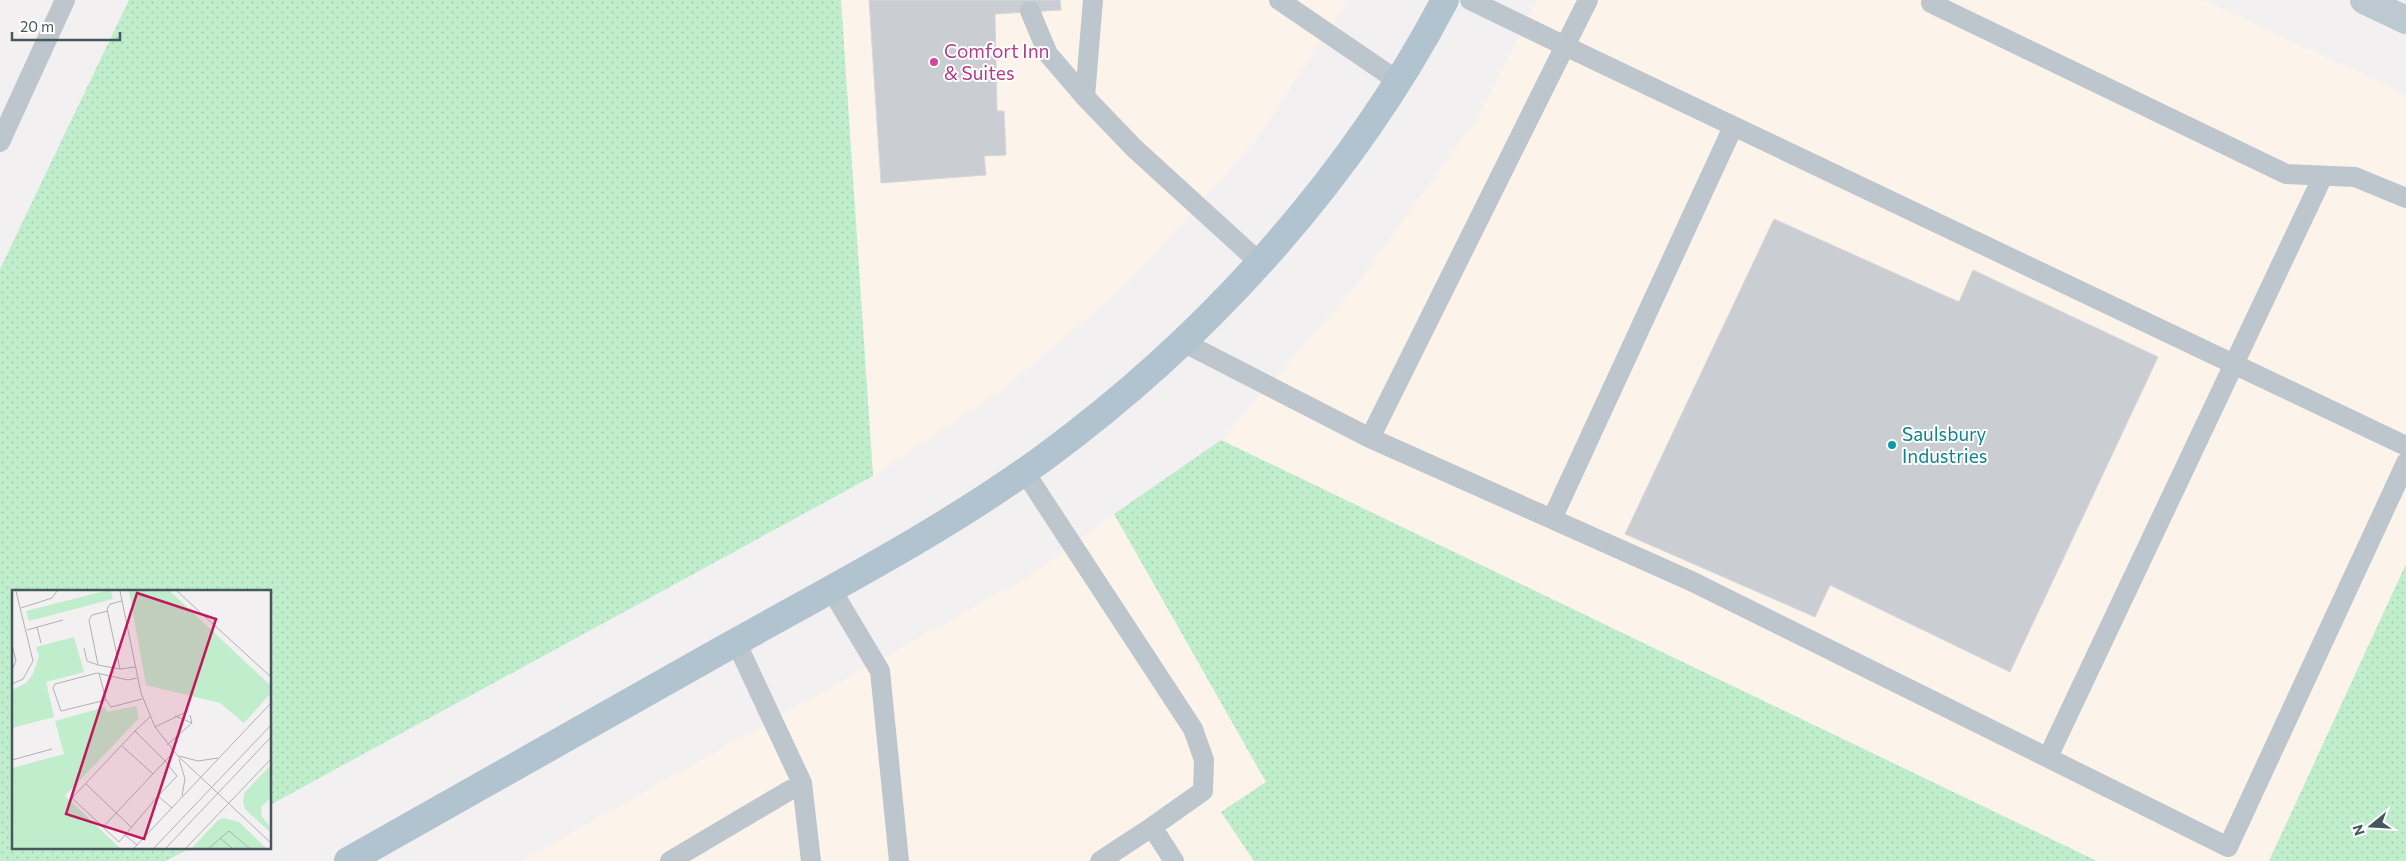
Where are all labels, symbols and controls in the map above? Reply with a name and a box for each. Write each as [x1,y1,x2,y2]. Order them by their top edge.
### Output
scale bar [12,10,120,42]
text: 20 m [20,17,54,35]
place label: Comfort Inn & Suites [944,39,1049,84]
marker: Comfort Inn & Suites [928,56,940,68]
place label: Saulsbury Industries [1902,422,1987,467]
marker: Saulsbury Industries [1886,439,1898,451]
inset map [12,590,271,848]
north arrow [2346,801,2396,851]
text: N [2348,823,2368,838]

